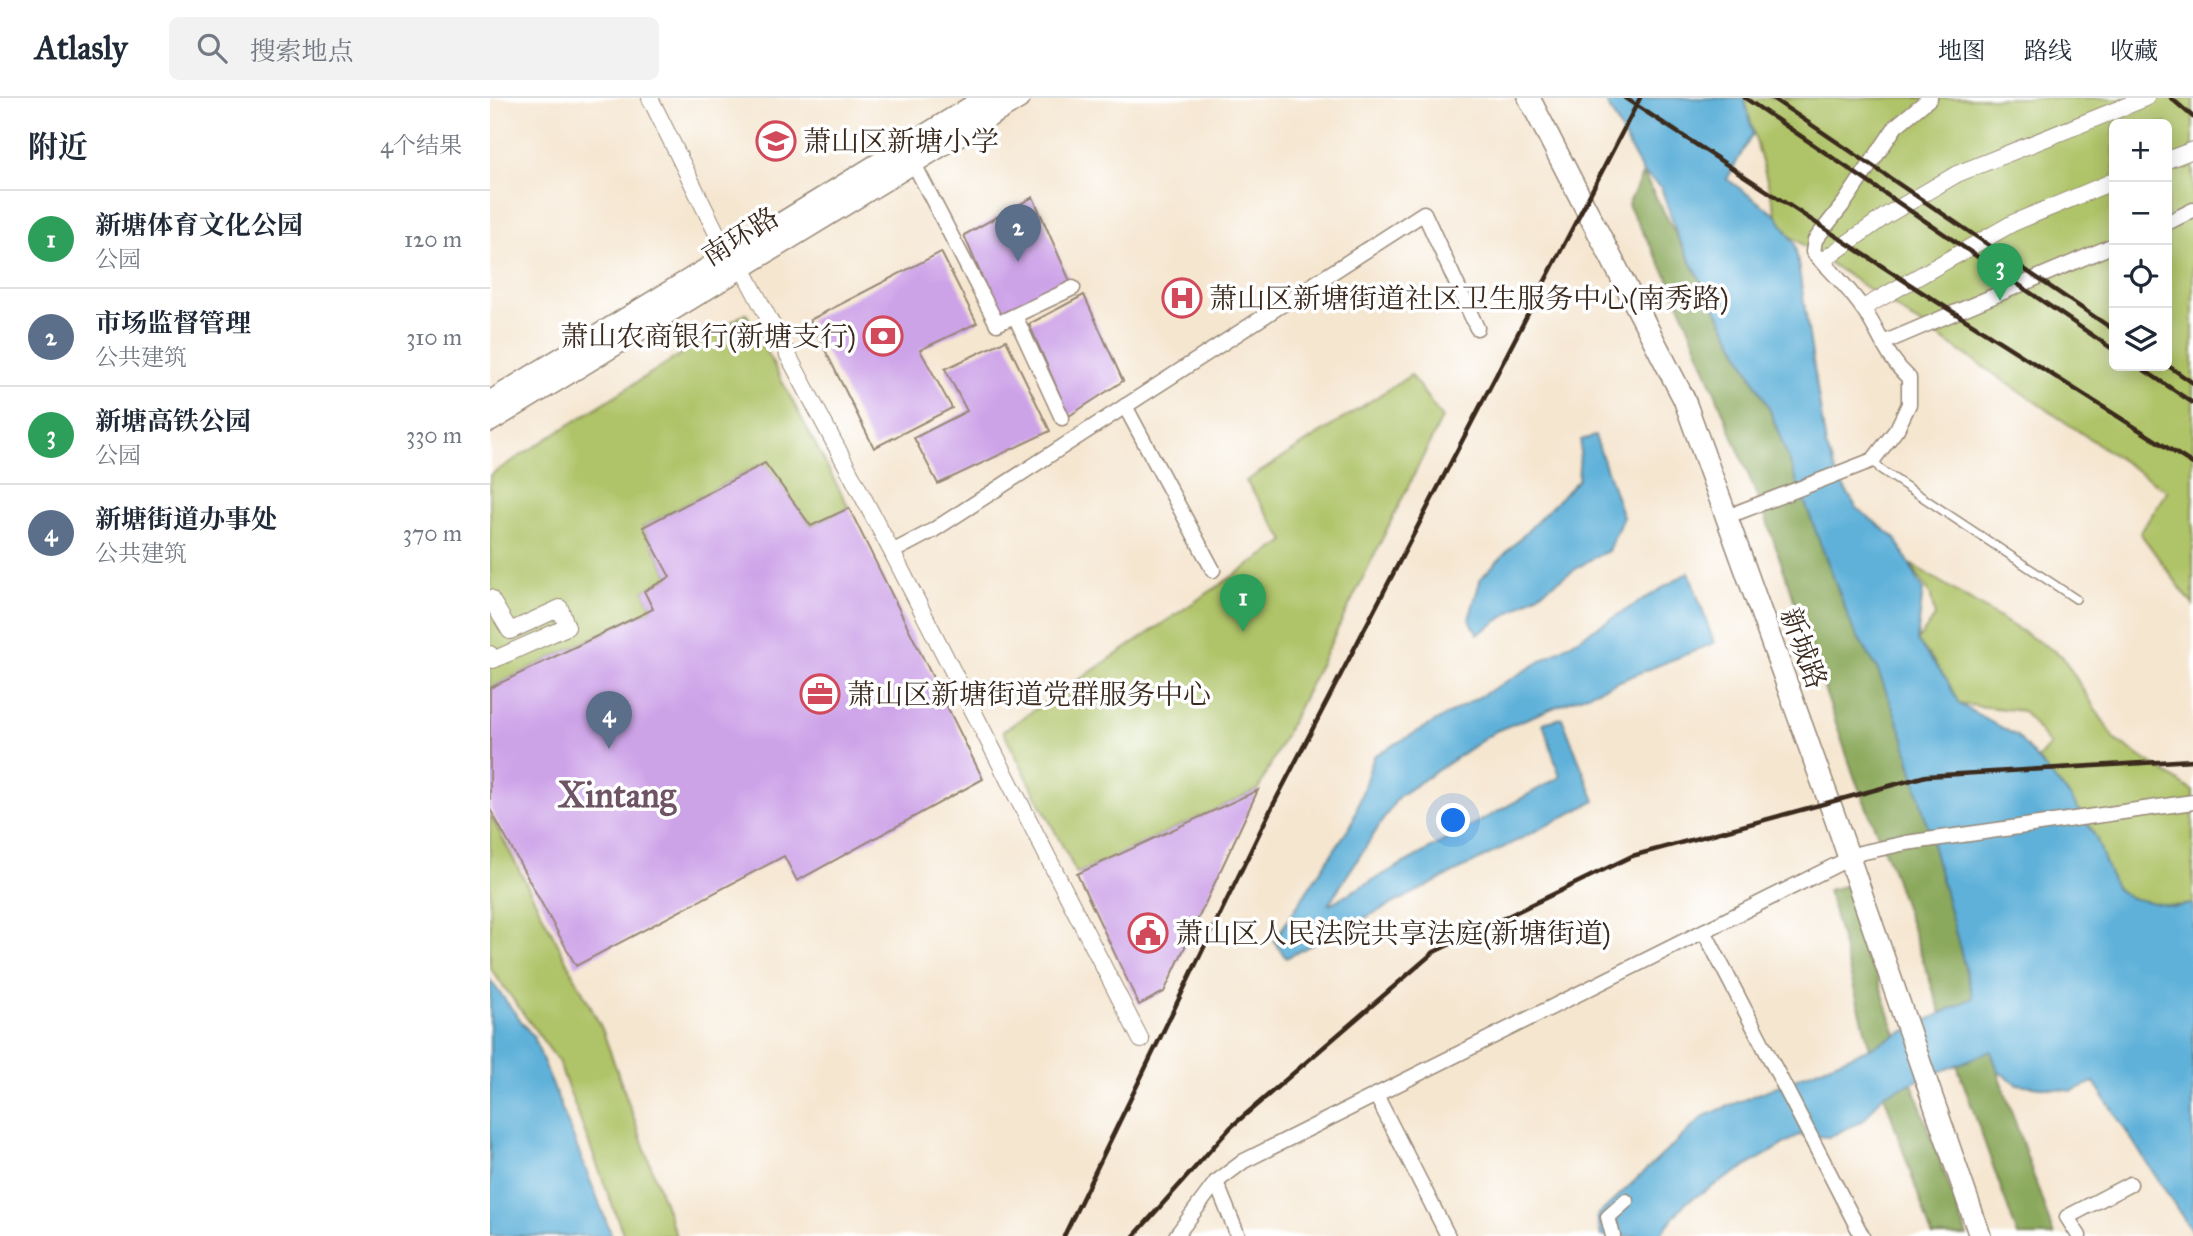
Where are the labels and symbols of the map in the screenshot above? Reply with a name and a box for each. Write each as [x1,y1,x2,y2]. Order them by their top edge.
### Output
school or university icon: 萧山区新塘小学 [755,120,797,162]
place label: 萧山区新塘小学 [803,124,999,159]
street label: 南环路 [695,199,785,274]
pin: 2 [995,204,1041,262]
pin: 3 [1977,243,2023,301]
hospital icon: 萧山区新塘街道社区卫生服务中心(南秀路) [1161,277,1203,319]
place label: 萧山区新塘街道社区卫生服务中心(南秀路) [1209,281,1729,316]
bank icon: 萧山农商银行(新塘支行) [862,315,904,357]
place label: 萧山农商银行(新塘支行) [560,319,856,354]
pin: 1 [1220,574,1266,632]
street label: 新城路 [1773,603,1834,694]
office icon: 萧山区新塘街道党群服务中心 [799,673,841,715]
place label: 萧山区新塘街道党群服务中心 [847,677,1211,712]
pin: 4 [586,691,632,749]
district label: Xintang [557,774,678,817]
your location [1436,803,1470,837]
public building icon: 萧山区人民法院共享法庭(新塘街道) [1127,912,1169,954]
place label: 萧山区人民法院共享法庭(新塘街道) [1175,916,1611,951]

